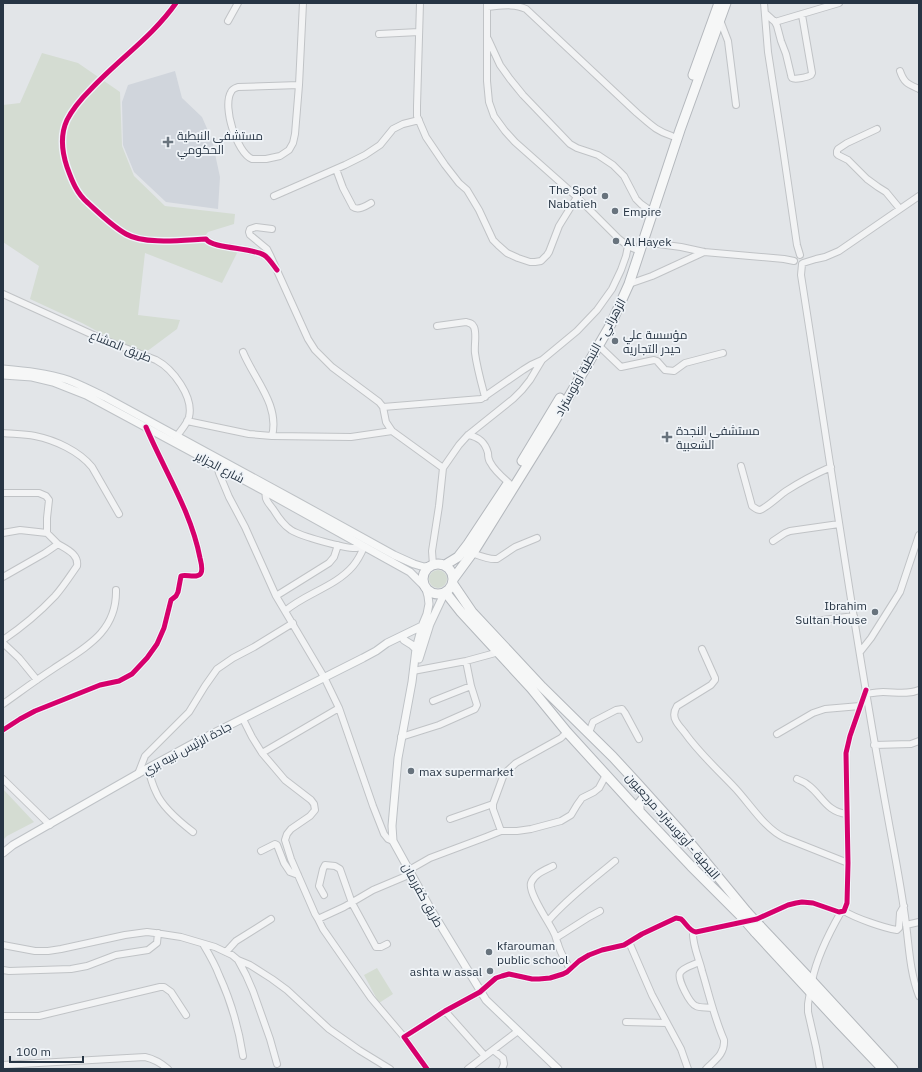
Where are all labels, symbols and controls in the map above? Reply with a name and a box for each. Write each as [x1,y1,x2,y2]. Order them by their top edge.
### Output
place label: مستشفى النبطية الحكومي [177,128,263,160]
marker: مستشفى النبطية الحكومي [162,136,174,148]
place label: The Spot Nabatieh [548,182,597,211]
marker: The Spot Nabatieh [600,191,610,201]
place label: Empire [623,204,662,219]
marker: Empire [610,206,620,216]
place label: Al Hayek [624,234,672,249]
marker: Al Hayek [611,236,621,246]
street label: الزهراني - النبطية أوتوستراد [551,295,631,420]
street label: طريق المشاع [88,327,154,366]
place label: مؤسسة علي حيدر التجاريه [623,327,687,356]
marker: مؤسسة علي حيدر التجاريه [610,336,620,346]
place label: مستشفى النجدة الشعبية [676,423,760,452]
marker: مستشفى النجدة الشعبية [661,431,673,443]
street label: شارع الجزاير [192,447,247,487]
place label: Ibrahim Sultan House [795,598,867,627]
marker: Ibrahim Sultan House [870,607,880,617]
street label: جادة الرئيس نبيه بري [140,718,235,780]
place label: max supermarket [419,764,514,779]
marker: max supermarket [406,766,416,776]
street label: النبطية - أوتوستراد مرجعيون [623,770,723,882]
street label: طريق كفررمان [399,860,447,930]
place label: kfarouman public school [497,938,568,967]
marker: kfarouman public school [484,947,494,957]
place label: ashta w assal [410,964,482,979]
marker: ashta w assal [485,966,495,976]
scale bar [10,1038,83,1064]
text: 100 m [16,1044,51,1059]

